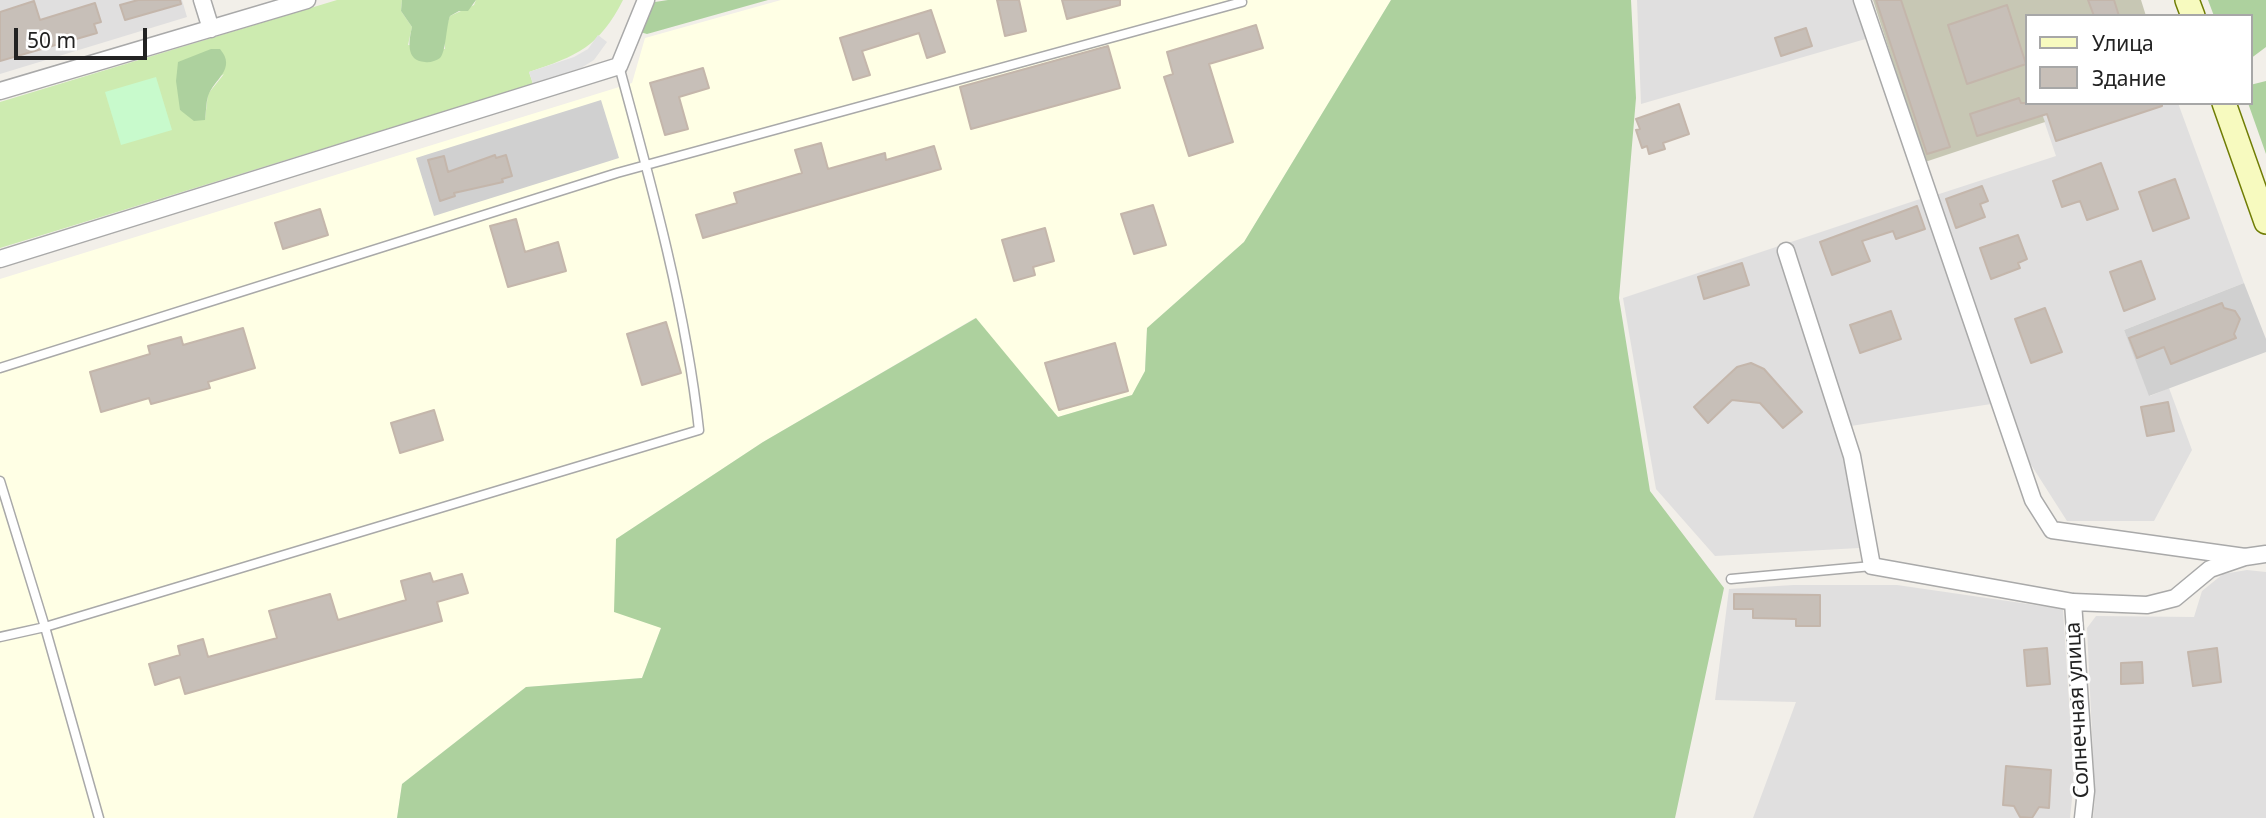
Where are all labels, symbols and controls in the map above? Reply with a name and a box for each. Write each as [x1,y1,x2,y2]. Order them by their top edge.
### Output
scale bar [18,14,150,58]
legend [2024,14,2252,105]
text: 50 m [27,26,76,54]
text: Улица [2092,29,2154,57]
text: Здание [2092,64,2166,92]
street label: Солнечная улица [2061,621,2095,799]

